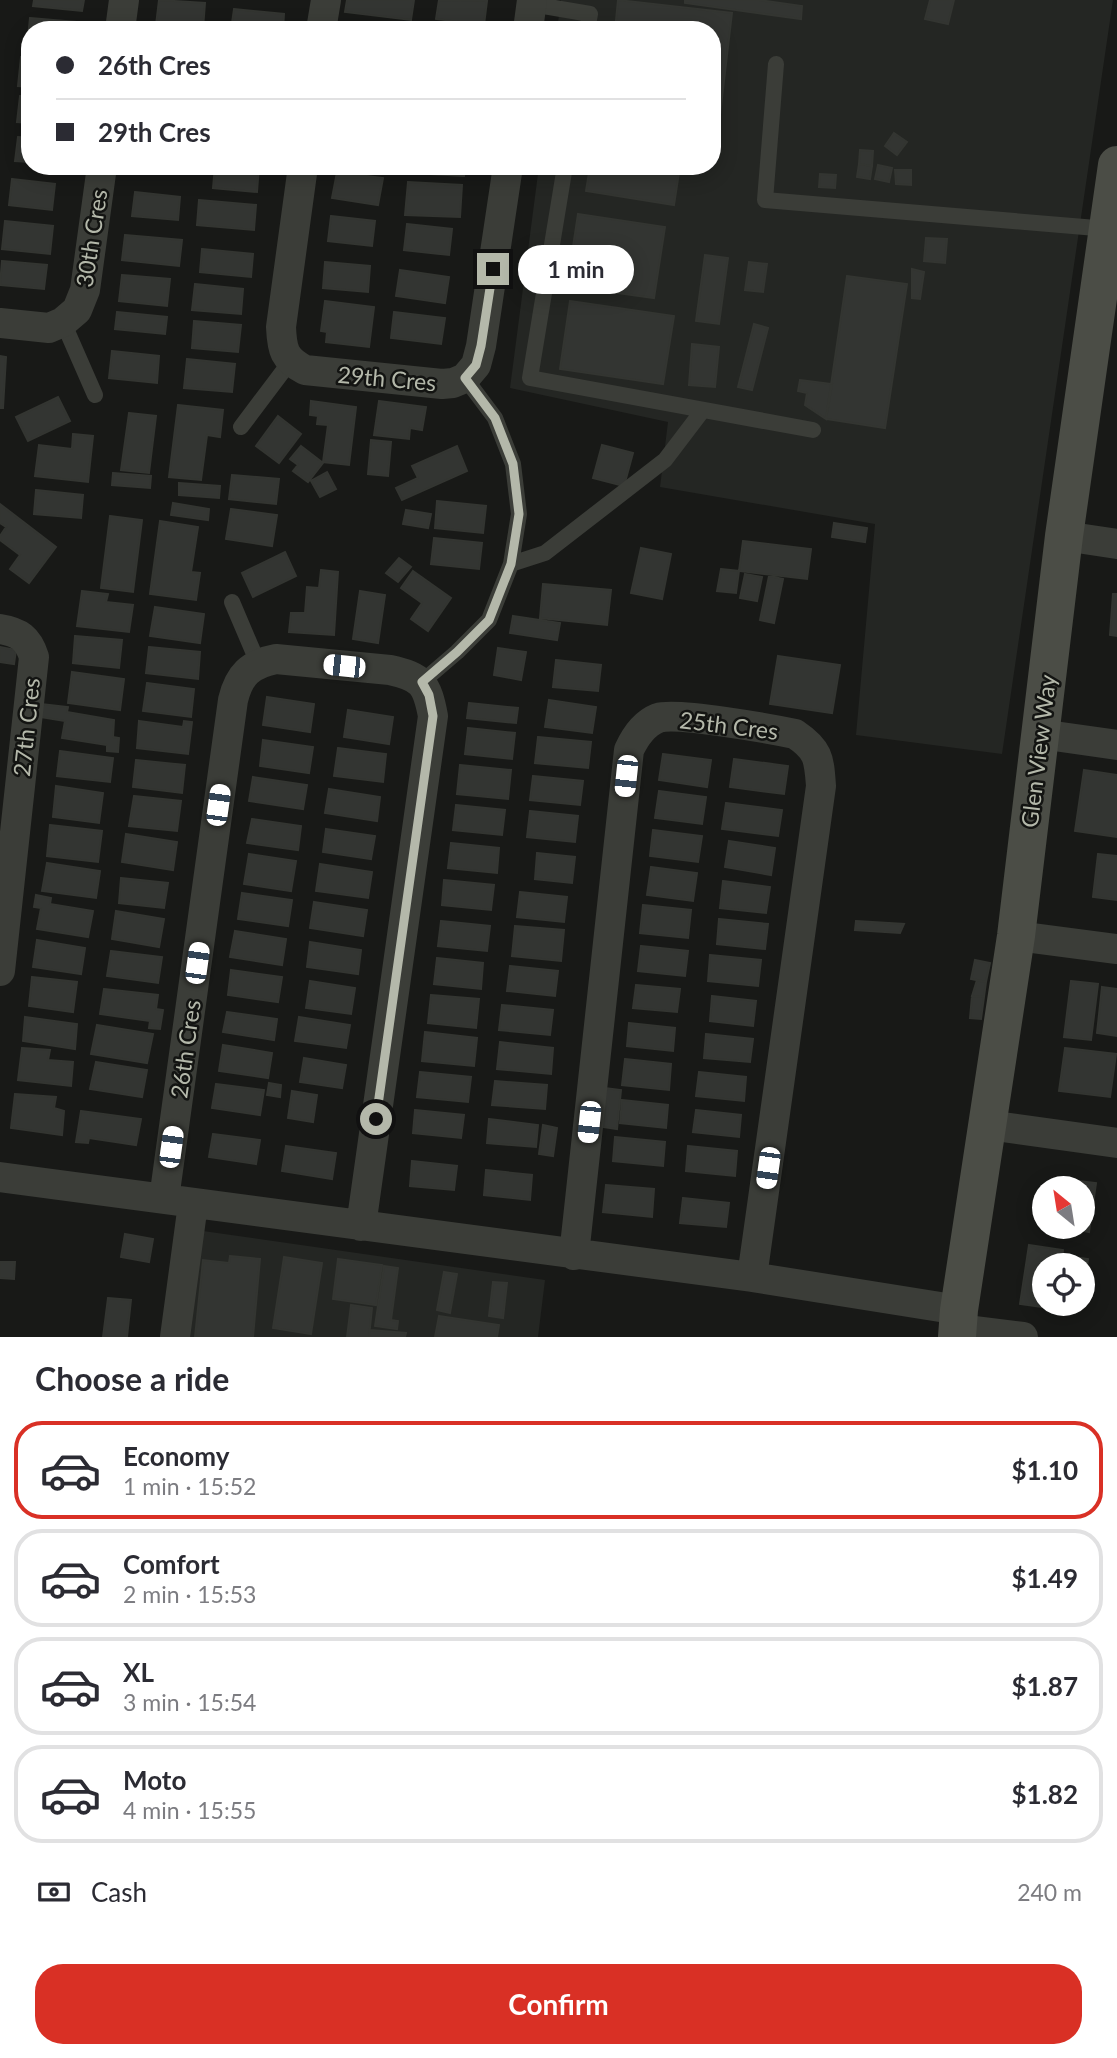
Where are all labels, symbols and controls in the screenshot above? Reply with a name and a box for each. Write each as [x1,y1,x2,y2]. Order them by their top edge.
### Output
text: 26th Cres [98,49,211,81]
text: 29th Cres [98,116,211,148]
street label: 30th Cres [69,187,113,289]
callout: 1 min [518,244,633,294]
route end [477,253,509,285]
text: 1 min [547,255,605,283]
street label: 29th Cres [336,360,438,396]
car [323,653,366,679]
street label: Glen View Way [1015,673,1061,829]
street label: 27th Cres [7,676,45,778]
street label: 25th Cres [678,705,780,745]
car [614,754,639,798]
car [205,783,232,827]
car [184,941,211,985]
street label: 26th Cres [164,998,206,1100]
car [577,1100,602,1144]
route start [360,1103,392,1135]
car [158,1125,185,1169]
car [755,1146,782,1190]
north arrow [1032,1176,1096,1239]
map controls [1032,1176,1095,1316]
button: locate [1032,1253,1095,1316]
text: Choose a ride [35,1359,229,1398]
icon: car [39,1439,102,1502]
text: Economy [123,1440,229,1472]
text: $1.10 [1012,1454,1078,1486]
text: 1 min · 15:52 [123,1472,256,1500]
icon: car [39,1547,102,1610]
text: Comfort [123,1548,220,1580]
text: $1.49 [1012,1562,1078,1594]
text: 2 min · 15:53 [123,1580,256,1608]
icon: car [39,1655,102,1718]
text: XL [123,1656,154,1688]
text: $1.87 [1012,1670,1078,1702]
text: 3 min · 15:54 [123,1688,256,1716]
icon: car [39,1763,102,1826]
text: Moto [123,1764,186,1796]
text: $1.82 [1012,1778,1078,1810]
text: 4 min · 15:55 [123,1796,256,1824]
icon: cash [35,1873,73,1911]
text: Cash [91,1876,147,1908]
text: 240 m [1017,1878,1082,1906]
button: Confirm [35,1964,1082,2044]

